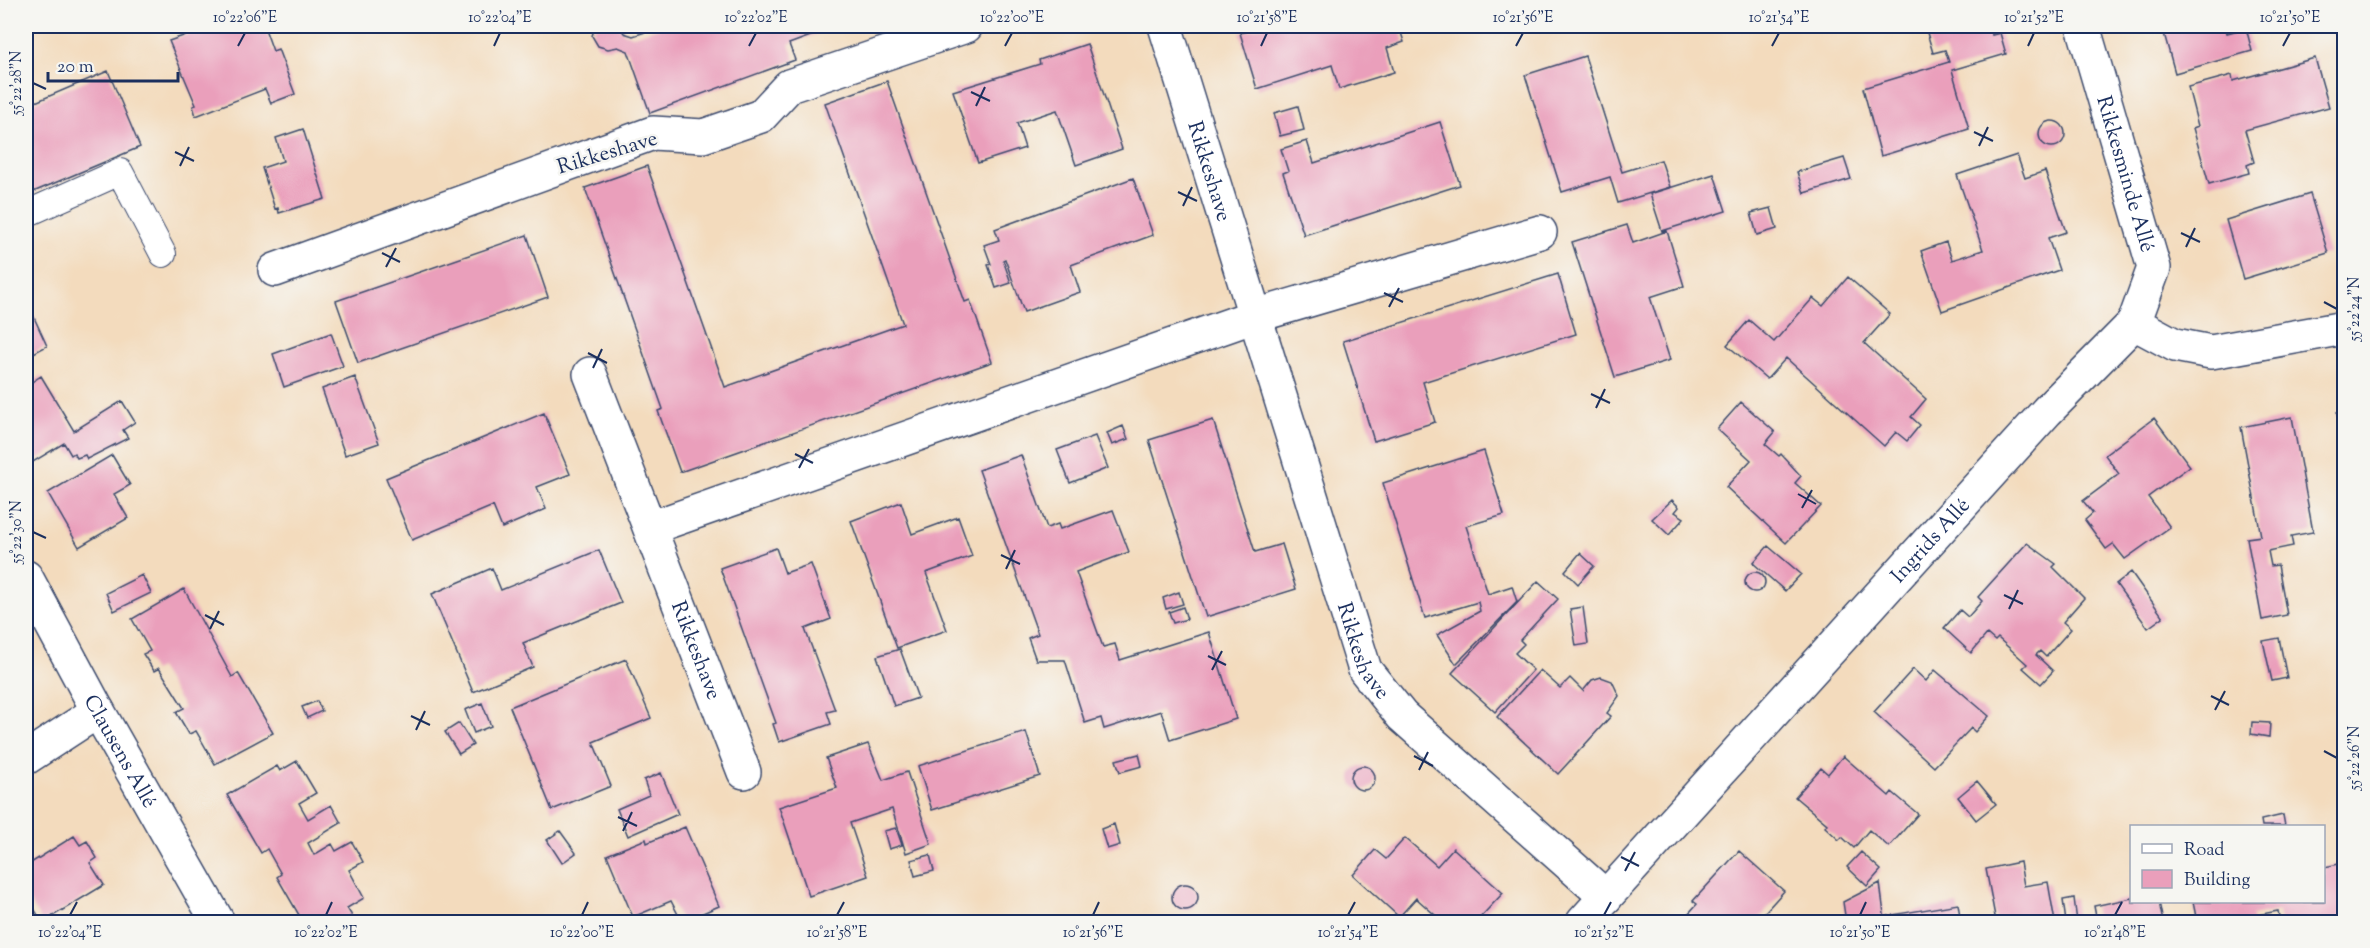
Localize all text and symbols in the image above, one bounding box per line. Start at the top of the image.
text: 10°22'06"E [213,8,277,29]
text: 10°22'04"E [468,8,532,29]
text: 10°22'02"E [724,8,788,29]
text: 10°22'00"E [980,8,1044,29]
text: 10°21'58"E [1237,8,1297,29]
text: 10°21'56"E [1493,8,1553,29]
text: 10°21'54"E [1749,8,1809,29]
text: 10°21'52"E [2004,8,2064,29]
text: 10°21'50"E [2260,8,2320,29]
scale bar [48,45,178,83]
text: 55°22'28"N [7,51,28,116]
text: 20 m [57,55,94,81]
street label: Rikkesminde Allé [2087,93,2162,256]
street label: Rikkeshave [1178,118,1238,226]
street label: Rikkeshave [554,124,661,183]
text: 55°22'24"N [2345,277,2366,342]
street label: Ingrids Allé [1885,492,1978,591]
text: 55°22'30"N [7,500,28,565]
street label: Rikkeshave [662,597,728,704]
street label: Rikkeshave [1328,599,1396,707]
street label: Clausens Allé [75,690,163,814]
text: 55°22'26"N [2345,726,2366,791]
legend [2130,825,2325,903]
text: Road [2184,838,2224,864]
text: Building [2184,868,2250,894]
text: 10°22'04"E [38,923,102,944]
text: 10°22'02"E [294,923,358,944]
text: 10°22'00"E [550,923,614,944]
text: 10°21'58"E [807,923,867,944]
text: 10°21'56"E [1063,923,1123,944]
text: 10°21'54"E [1318,923,1378,944]
text: 10°21'52"E [1574,923,1634,944]
text: 10°21'50"E [1830,923,1890,944]
text: 10°21'48"E [2084,923,2146,944]

